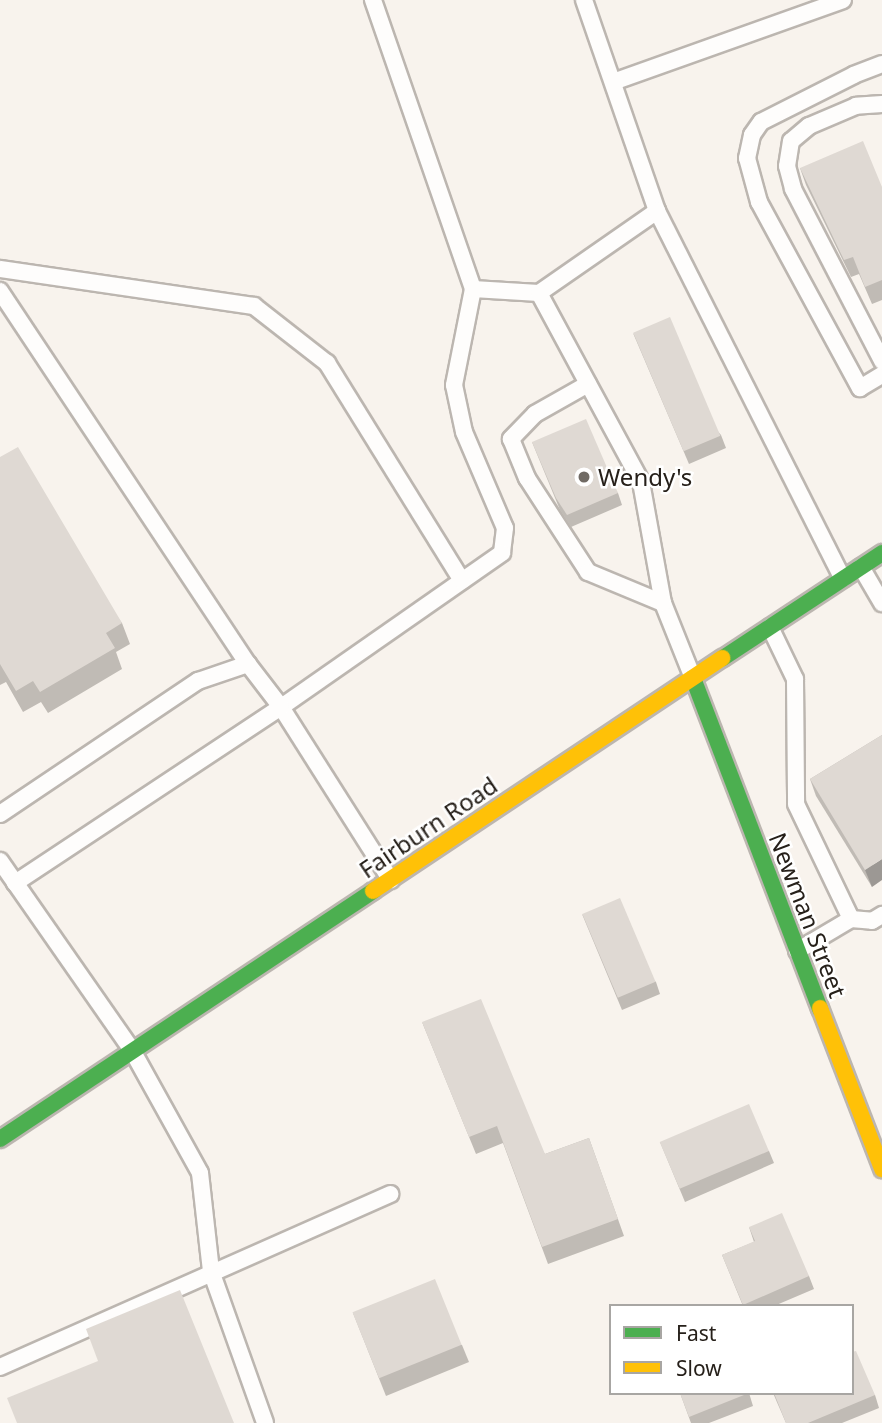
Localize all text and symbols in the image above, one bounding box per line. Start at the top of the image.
place label: Wendy's [598,463,692,491]
marker: Wendy's [576,469,592,485]
street label: Fairburn Road [354,770,502,884]
street label: Newman Street [763,829,853,1001]
legend [609,1304,854,1395]
text: Fast [676,1319,716,1347]
text: Slow [676,1354,722,1382]

